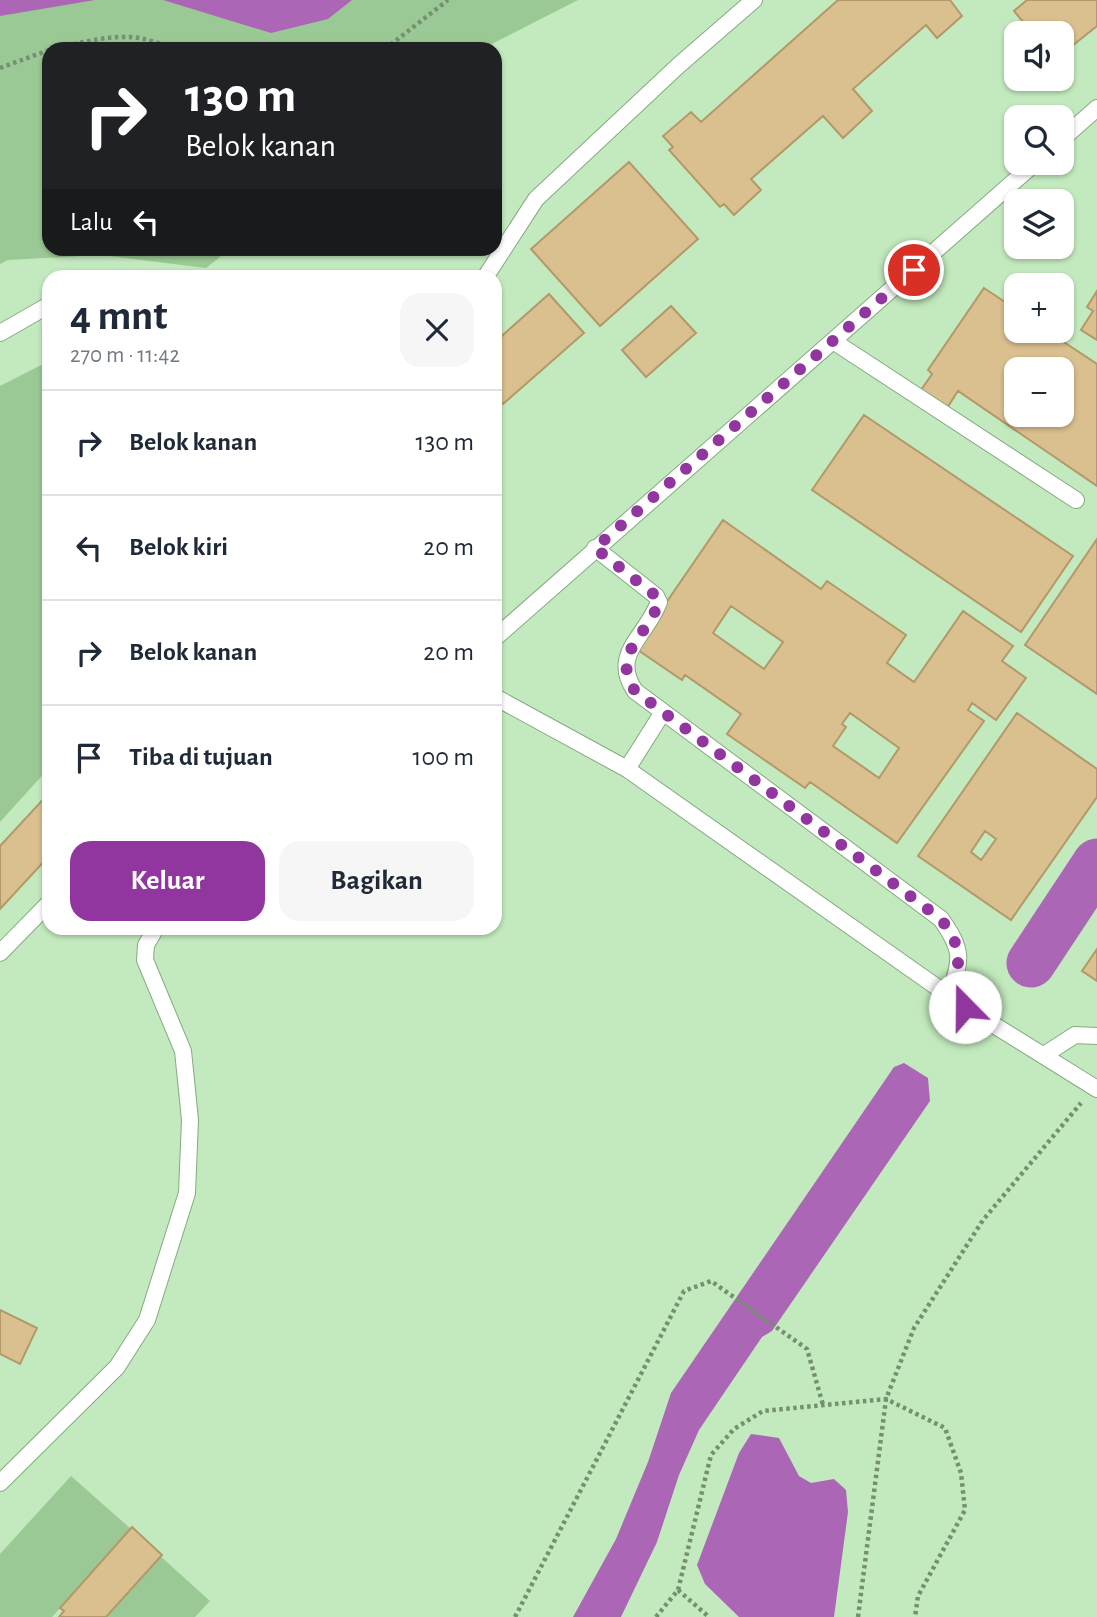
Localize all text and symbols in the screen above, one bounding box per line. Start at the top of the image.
map controls [1004,21,1074,427]
button: sound [1004,21,1074,91]
icon: right [70,70,161,161]
text: 130 m [185,72,296,121]
button: search [1004,105,1074,175]
text: Belok kanan [185,130,336,162]
button: layers [1004,189,1074,259]
icon: left [127,203,165,241]
text: Lalu [70,209,113,235]
pin [884,240,944,300]
icon: arrive [895,251,933,289]
button: + [1004,273,1074,343]
button: close [400,293,474,367]
text: 4 mnt [70,295,168,337]
text: 270 m · 11:42 [70,344,180,367]
button: − [1004,357,1074,427]
icon: right [70,424,108,462]
text: Belok kanan [129,429,257,455]
text: 130 m [416,429,474,455]
icon: left [70,529,108,567]
text: Belok kiri [129,534,228,560]
text: 20 m [423,534,474,560]
icon: right [70,634,108,672]
text: Belok kanan [129,639,257,665]
text: 20 m [423,639,474,665]
icon: arrive [70,739,108,777]
text: Tiba di tujuan [129,744,273,770]
text: 100 m [413,744,474,770]
button: Keluar [70,841,265,921]
button: Bagikan [279,841,474,921]
position arrow [928,970,1002,1044]

